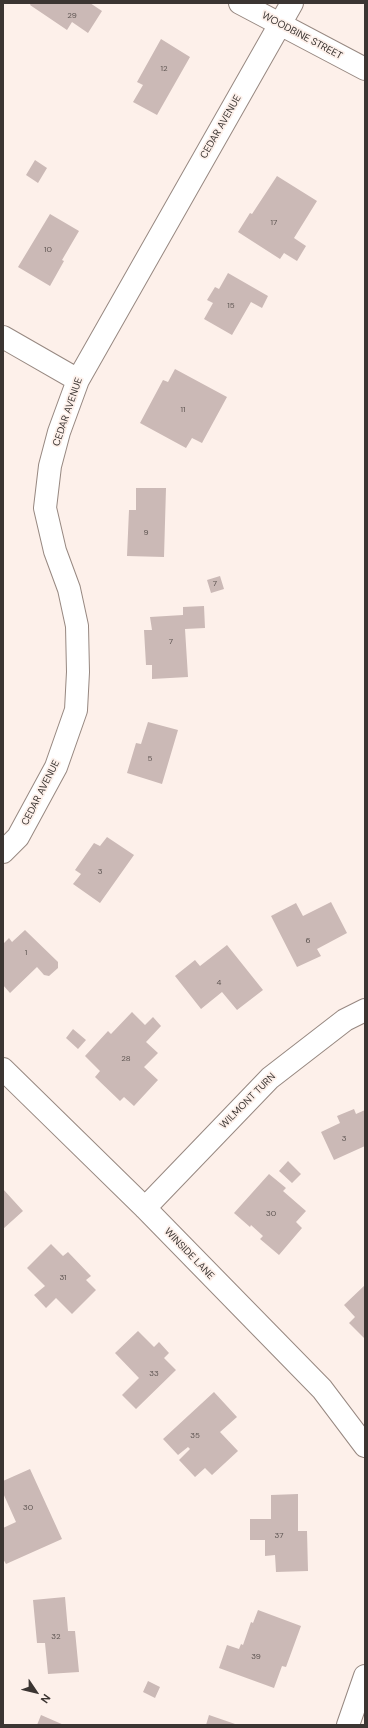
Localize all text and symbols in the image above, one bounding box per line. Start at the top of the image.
street label: WOODBINE STREET [260,10,344,62]
house number: 29 [67,11,77,21]
house number: 12 [160,64,168,74]
street label: CEDAR AVENUE [198,93,244,161]
house number: 17 [271,218,277,228]
house number: 10 [44,245,52,255]
house number: 15 [227,301,235,311]
street label: CEDAR AVENUE [51,376,85,448]
house number: 11 [181,405,185,415]
house number: 9 [143,528,149,538]
house number: 7 [213,579,217,589]
house number: 7 [169,637,173,647]
house number: 5 [148,754,152,764]
street label: CEDAR AVENUE [19,758,63,828]
house number: 3 [98,867,102,877]
house number: 6 [305,936,311,946]
house number: 1 [25,948,27,958]
house number: 4 [217,978,221,988]
house number: 28 [121,1054,131,1064]
street label: WILMONT TURN [218,1071,278,1131]
house number: 3 [342,1134,346,1144]
house number: 30 [266,1209,276,1219]
street label: WINSIDE LANE [162,1226,216,1282]
house number: 31 [59,1273,67,1283]
house number: 33 [149,1369,159,1379]
house number: 35 [190,1431,200,1441]
house number: 30 [23,1503,33,1513]
house number: 37 [275,1531,283,1541]
house number: 32 [51,1632,61,1642]
house number: 39 [251,1652,261,1662]
north arrow [16,1672,56,1712]
text: N [38,1692,54,1706]

